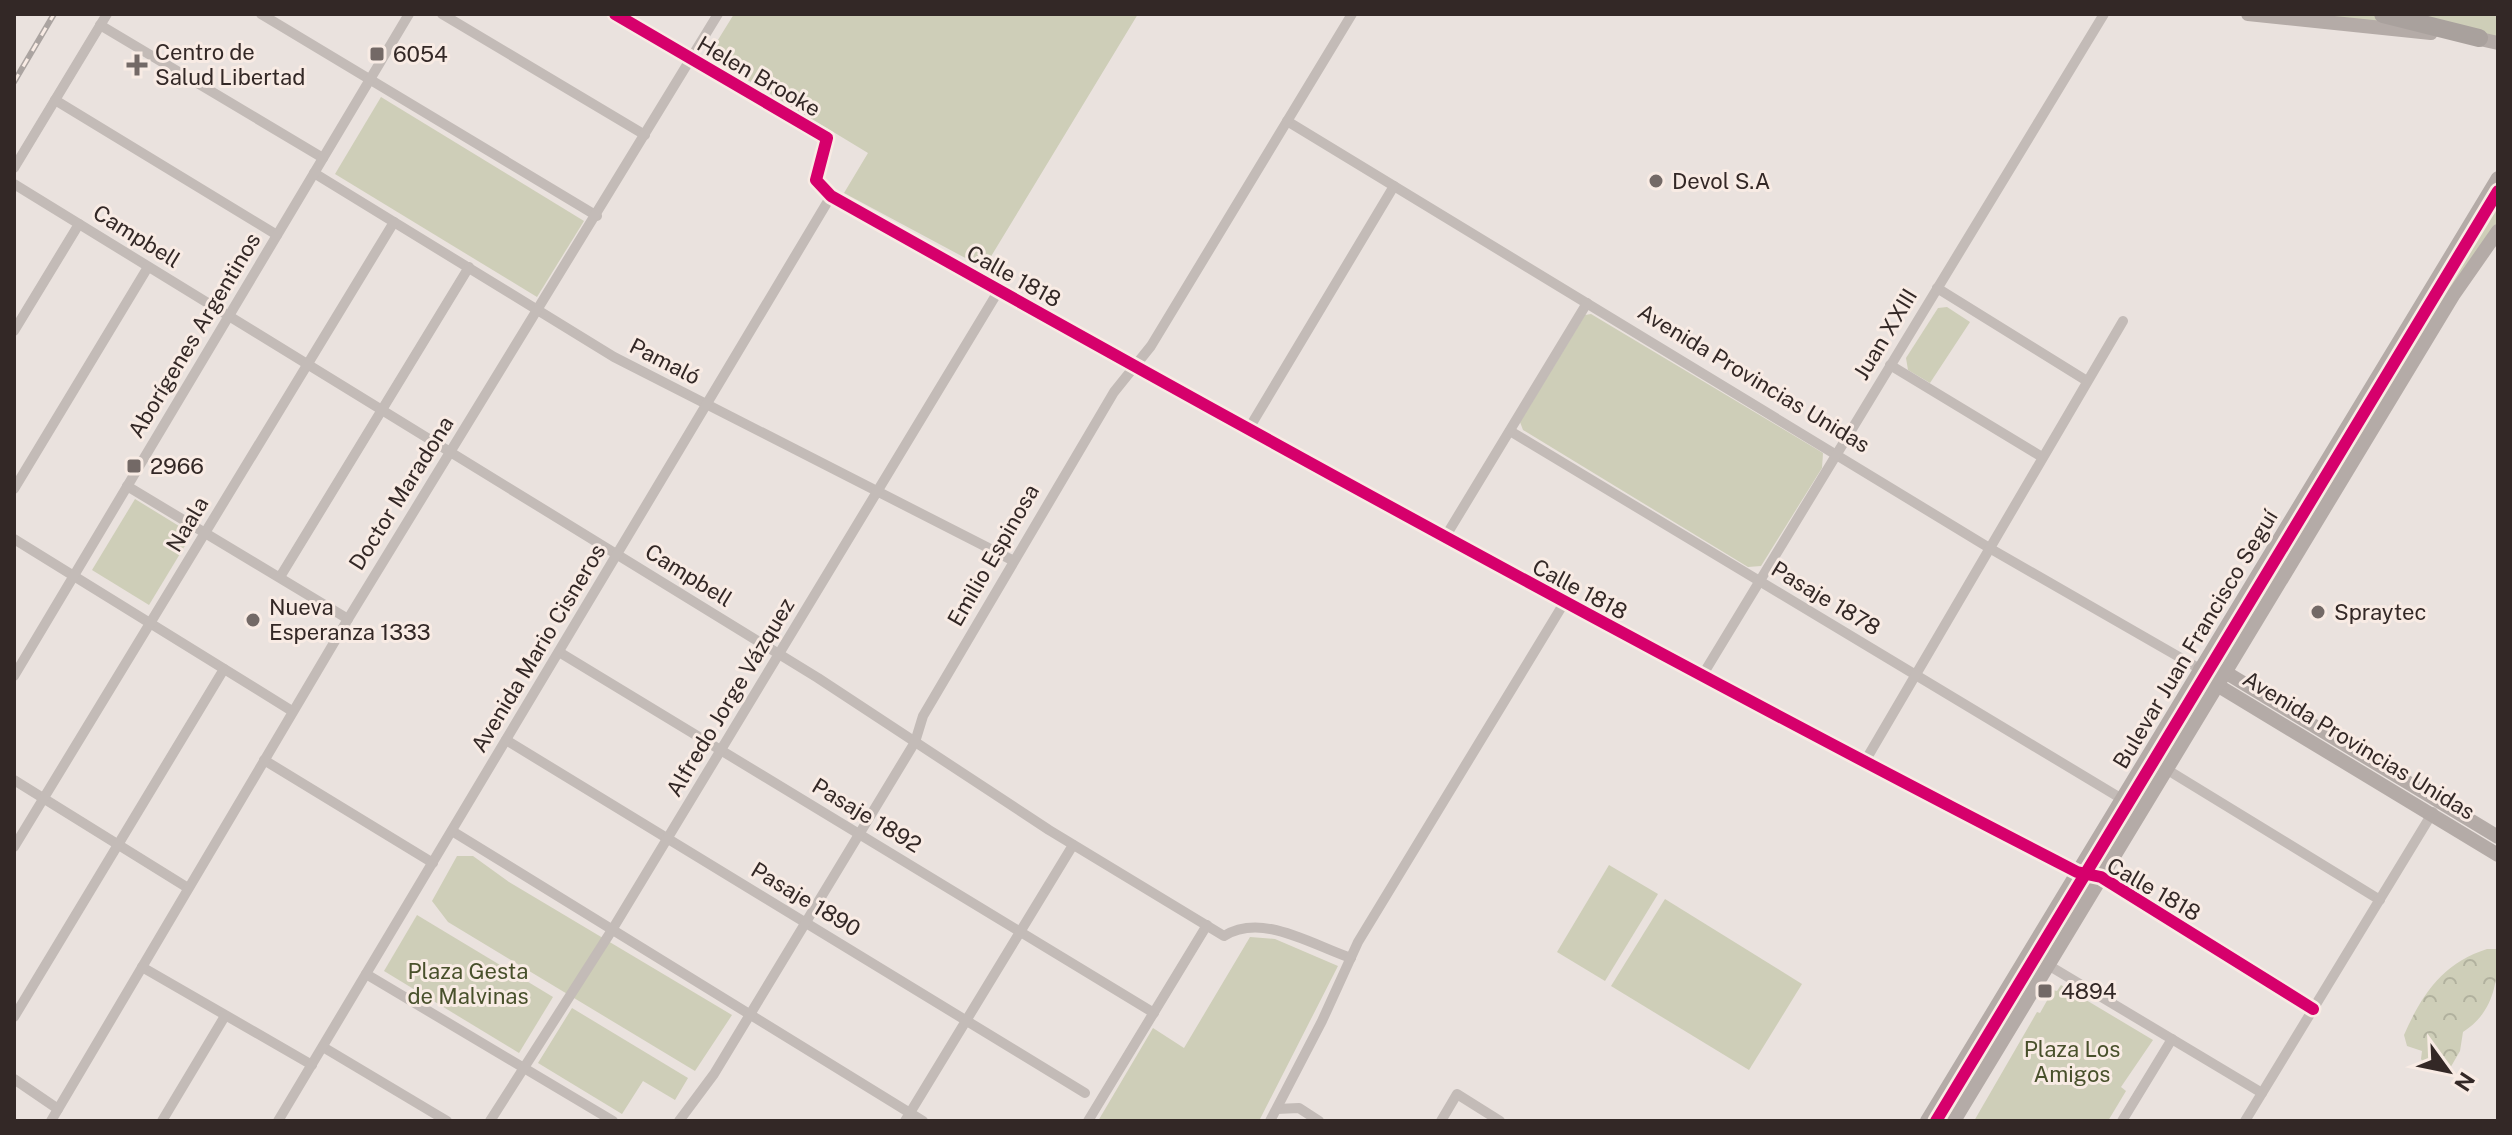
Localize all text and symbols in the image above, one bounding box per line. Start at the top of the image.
street label: Helen Brooke [693,30,825,122]
place label: Centro de Salud Libertad [155,39,305,90]
place label: 6054 [393,41,448,67]
marker: 6054 [368,45,386,63]
marker: Centro de Salud Libertad [126,54,148,76]
place label: Devol S.A [1672,168,1770,194]
marker: Devol S.A [1647,172,1665,190]
street label: Campbell [89,199,185,273]
street label: Aborígenes Argentinos [122,228,266,442]
street label: Calle 1818 [962,239,1066,313]
street label: Juan XXIII [1848,284,1922,384]
street label: Avenida Provincias Unidas [1633,298,1875,458]
street label: Pamaló [625,332,705,390]
street label: Doctor Maradona [343,411,459,575]
place label: 2966 [150,453,204,479]
marker: 2966 [125,457,143,475]
street label: Emilio Espinosa [942,480,1044,630]
street label: Naala [161,492,213,556]
street label: Bulevar Juan Francisco Seguí [2107,504,2283,773]
street label: Campbell [641,538,737,612]
street label: Avenida Mario Cisneros [465,539,611,757]
street label: Calle 1818 [1528,553,1632,625]
street label: Pasaje 1878 [1767,555,1885,641]
street label: Alfredo Jorge Vázquez [660,593,800,801]
place label: Nueva Esperanza 1333 [269,594,431,645]
place label: Spraytec [2334,599,2426,625]
marker: Spraytec [2309,603,2327,621]
marker: Nueva Esperanza 1333 [244,611,262,629]
street label: Avenida Provincias Unidas [2238,665,2480,825]
street label: Pasaje 1892 [808,772,926,858]
street label: Calle 1818 [2103,852,2205,926]
street label: Pasaje 1890 [747,856,865,942]
park label: Plaza Gesta de Malvinas [407,958,529,1009]
place label: 4894 [2061,978,2117,1004]
marker: 4894 [2036,982,2054,1000]
north arrow [2408,1031,2488,1111]
park label: Plaza Los Amigos [2024,1036,2120,1087]
text: N [2449,1068,2480,1096]

